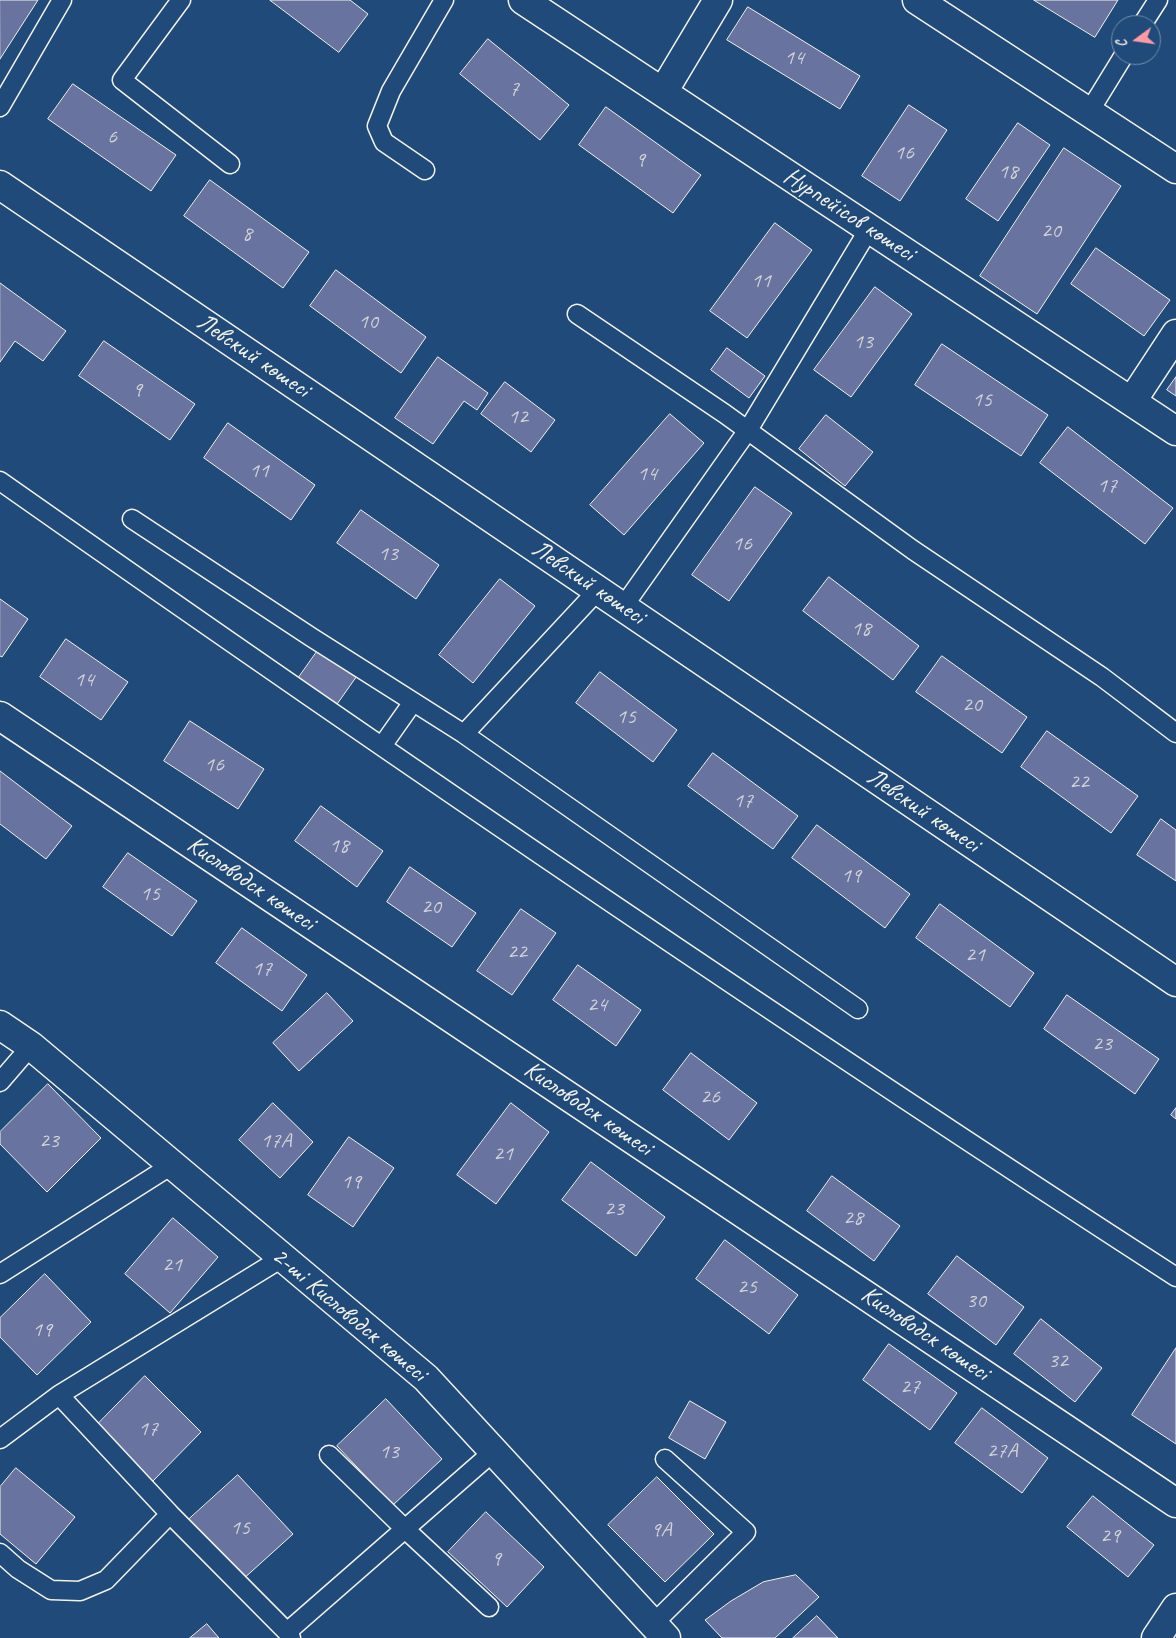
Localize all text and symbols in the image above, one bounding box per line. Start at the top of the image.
north arrow [1111,15,1161,65]
text: С [1113,38,1131,49]
house number: 14 [784,45,804,71]
house number: 7 [509,76,519,102]
house number: 6 [107,124,117,150]
house number: 16 [894,140,914,166]
house number: 9 [635,147,645,173]
house number: 18 [998,159,1018,185]
street label: Нурпейісов көшесі [778,161,920,269]
house number: 20 [1041,218,1061,244]
house number: 8 [242,221,252,247]
house number: 11 [751,268,771,294]
street label: Левский көшесі [191,307,315,405]
house number: 10 [358,309,378,335]
house number: 13 [853,329,873,355]
house number: 9 [132,377,142,403]
house number: 15 [972,387,992,413]
house number: 12 [508,404,528,430]
house number: 11 [249,458,269,484]
house number: 14 [637,461,657,487]
house number: 17 [1097,473,1117,499]
house number: 16 [732,531,752,557]
street label: Левский көшесі [526,534,650,632]
house number: 13 [378,541,398,567]
house number: 18 [851,616,871,642]
house number: 14 [74,667,94,693]
house number: 20 [962,692,982,718]
house number: 15 [616,704,636,730]
house number: 16 [204,752,224,778]
street label: Левский көшесі [861,762,985,860]
house number: 22 [1069,769,1089,795]
house number: 17 [733,788,753,814]
street label: Кисловодск көшесі [181,830,321,938]
house number: 18 [329,833,349,859]
house number: 19 [841,863,861,889]
house number: 15 [140,881,160,907]
house number: 20 [421,894,441,920]
house number: 22 [507,939,527,965]
house number: 21 [965,942,985,968]
house number: 17 [252,956,272,982]
house number: 24 [587,992,607,1018]
house number: 23 [1092,1031,1112,1057]
street label: Кисловодск көшесі [518,1055,658,1163]
house number: 26 [700,1084,720,1110]
house number: 23 [39,1128,59,1154]
house number: 17А [261,1128,291,1154]
house number: 21 [493,1141,513,1167]
house number: 19 [341,1169,361,1195]
house number: 23 [604,1196,624,1222]
house number: 28 [843,1205,863,1231]
street label: 2-ші Кисловодск көшесі [265,1241,433,1389]
house number: 21 [162,1252,182,1278]
house number: 25 [737,1274,757,1300]
street label: Кисловодск көшесі [855,1280,995,1388]
house number: 30 [966,1288,986,1314]
house number: 19 [32,1317,52,1343]
house number: 32 [1048,1348,1068,1374]
house number: 27 [900,1374,920,1400]
house number: 17 [138,1416,158,1442]
house number: 27А [987,1438,1017,1464]
house number: 13 [379,1439,399,1465]
house number: 15 [230,1515,250,1541]
house number: 9А [651,1517,671,1543]
house number: 29 [1100,1523,1120,1549]
house number: 9 [491,1546,501,1572]

